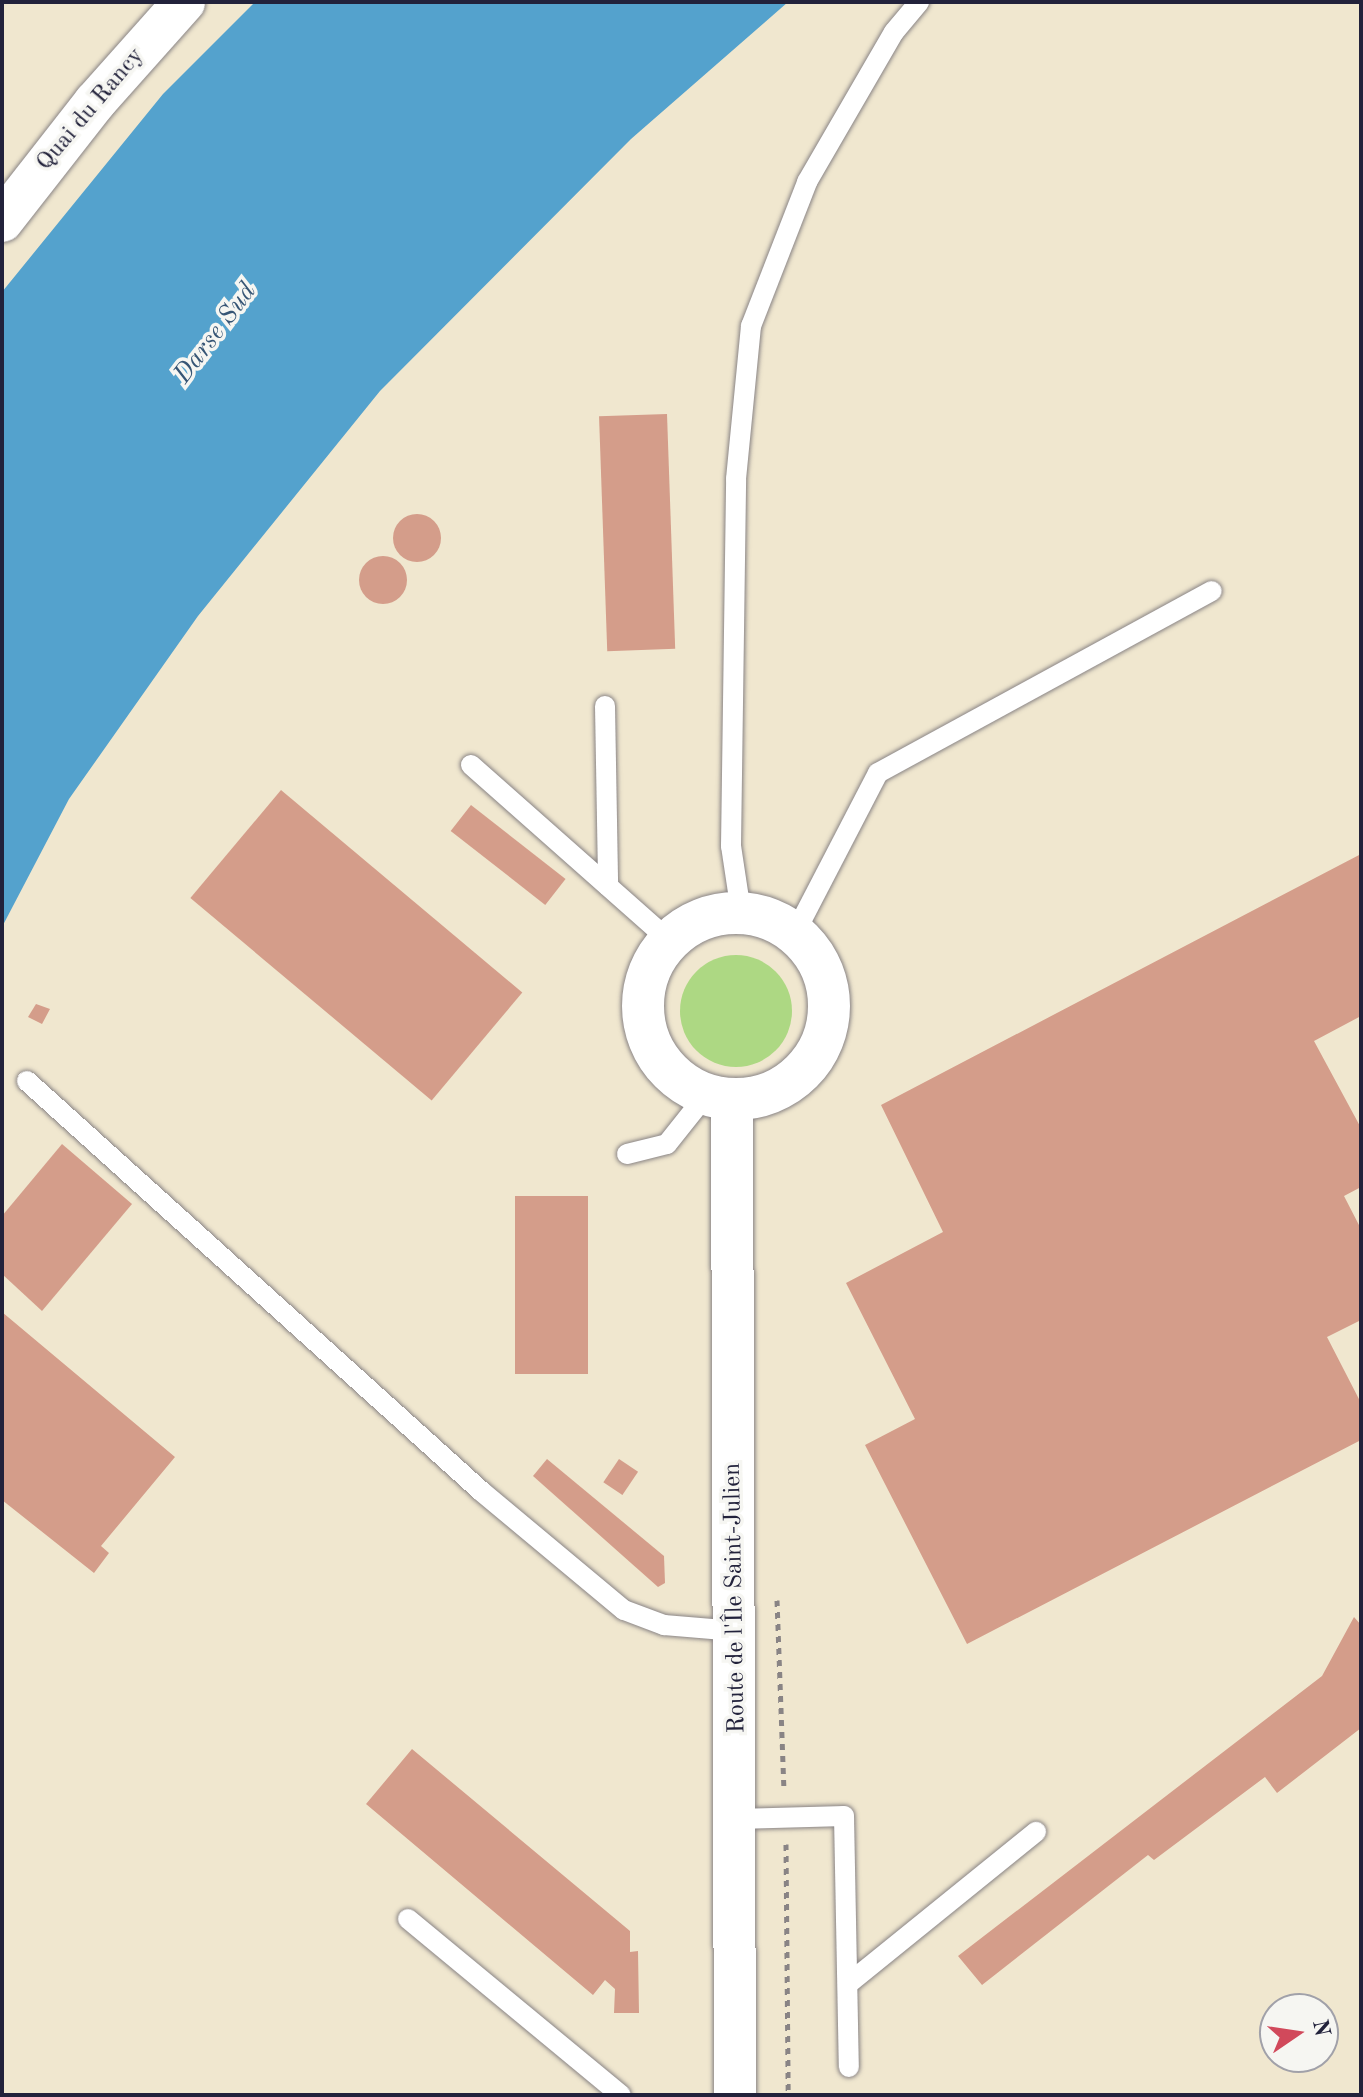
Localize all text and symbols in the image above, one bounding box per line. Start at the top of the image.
street label: Quai du Rancy [31,43,151,177]
water label: Darse Sud [168,277,264,391]
street label: Route de l'Île Saint-Julien [719,1463,753,1733]
north arrow [1259,1993,1339,2073]
text: N [1308,2017,1333,2039]

